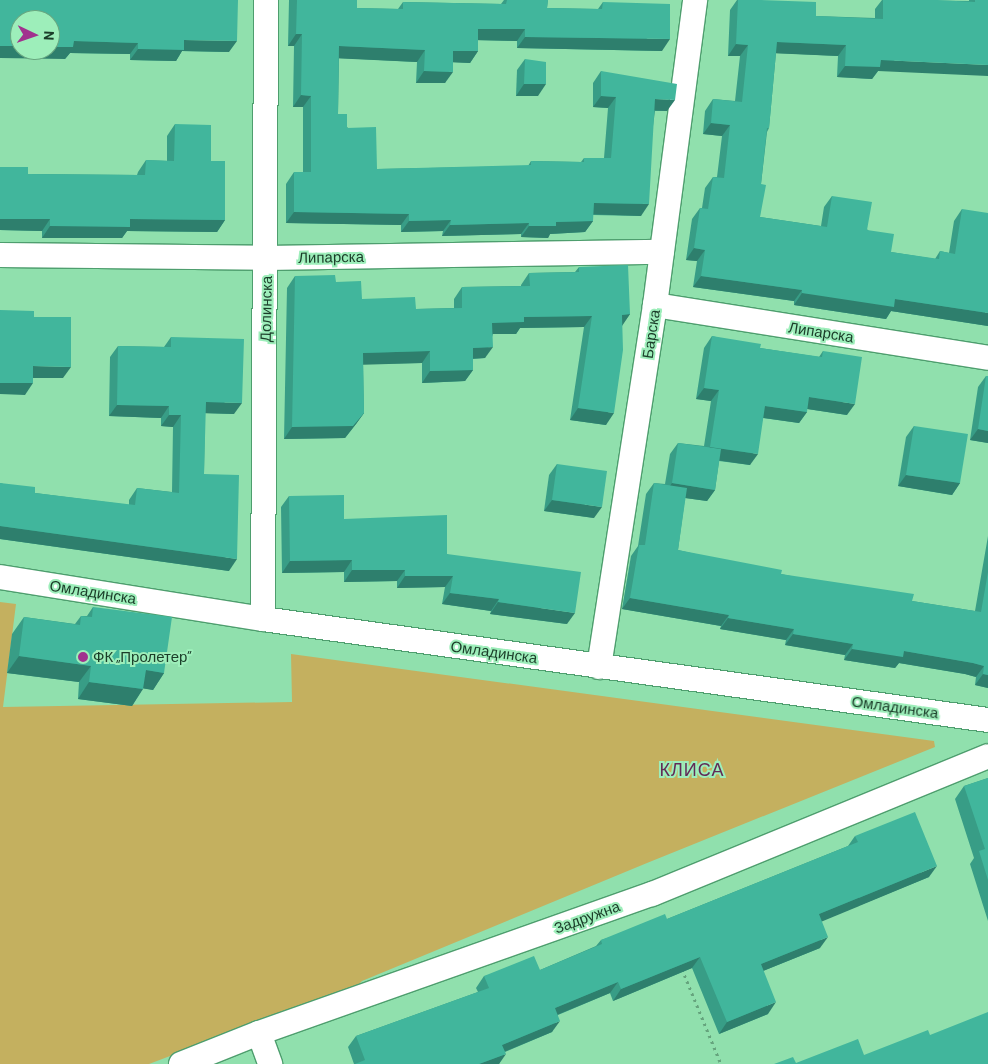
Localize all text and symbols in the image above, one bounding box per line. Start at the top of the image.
north arrow [10,10,60,60]
text: N [41,31,58,41]
street label: Липарска [298,247,364,267]
street label: Долинска [256,276,276,342]
street label: Барска [638,308,664,360]
street label: Липарска [787,318,855,346]
street label: Омладинска [49,576,137,608]
street label: Омладинска [450,637,538,667]
place label: ФК „Пролетер” [93,648,191,666]
marker: ФК „Пролетер” [77,651,89,663]
street label: Омладинска [851,692,939,722]
district label: КЛИСА [659,758,725,780]
street label: Задружна [552,897,622,937]

